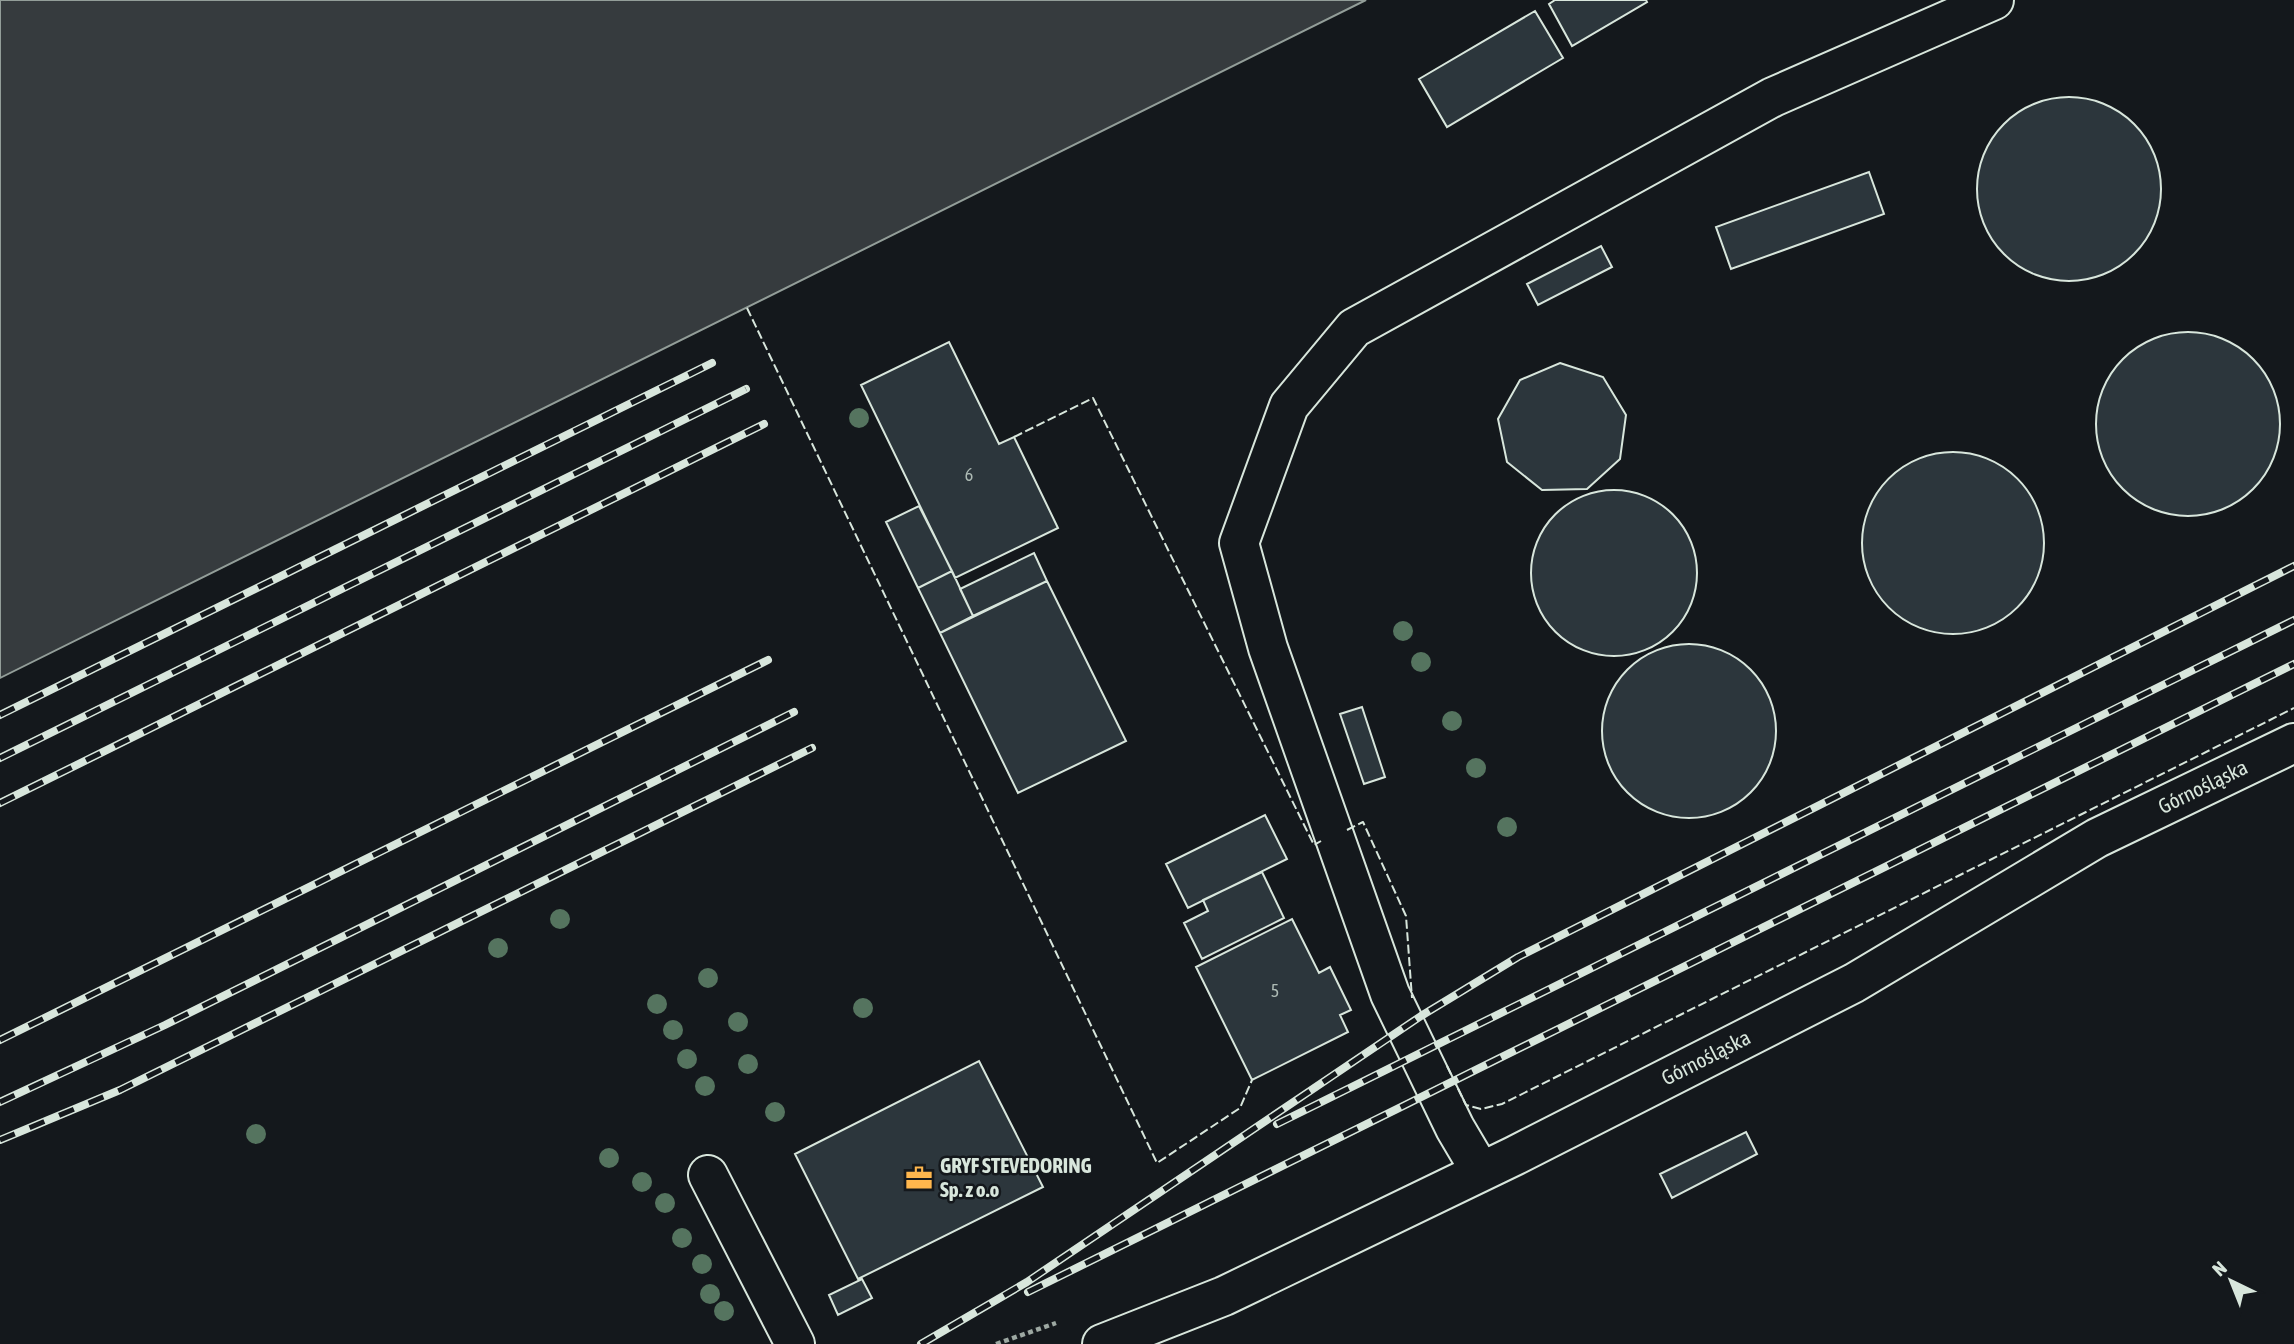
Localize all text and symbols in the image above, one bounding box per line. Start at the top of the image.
house number: 6 [965,464,973,485]
street label: Górnośląska [2154,754,2251,818]
house number: 5 [1271,980,1279,1001]
street label: Górnośląska [1657,1025,1754,1090]
place label: GRYF STEVEDORING Sp. z o.o [940,1153,1092,1201]
office icon: GRYF STEVEDORING Sp. z o.o [904,1163,934,1193]
north arrow [2196,1246,2266,1316]
text: N [2208,1257,2231,1280]

